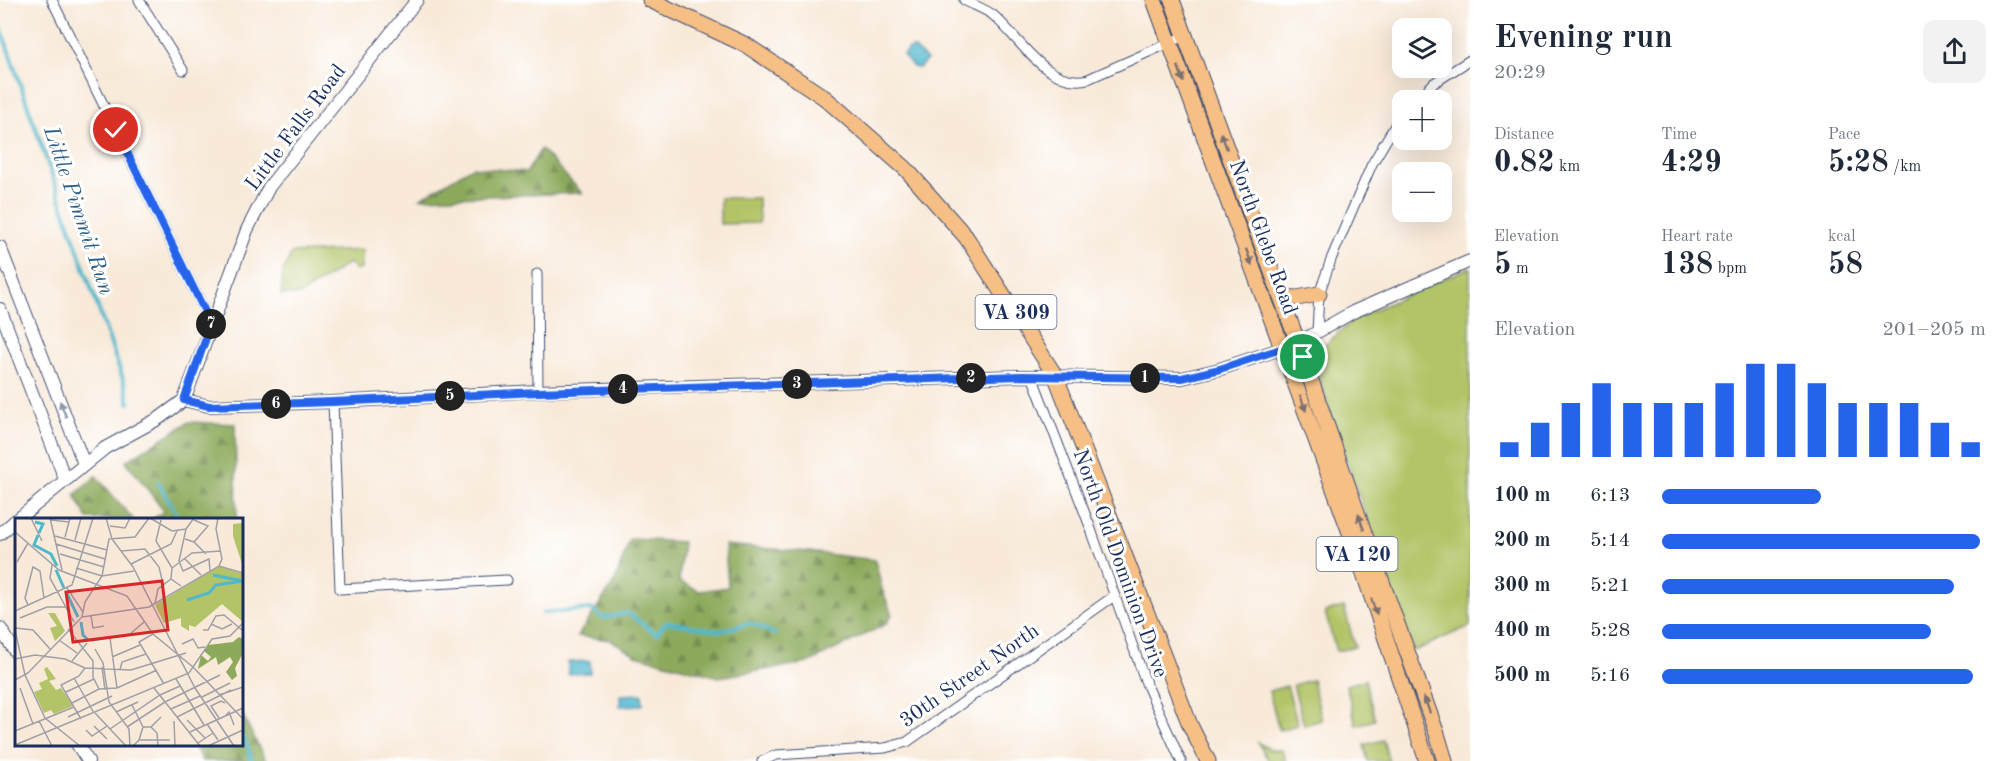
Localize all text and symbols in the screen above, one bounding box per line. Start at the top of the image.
map controls [1392,18,1452,222]
button: layers [1392,18,1452,78]
button: share [1923,20,1986,83]
text: Evening run [1494,22,1673,55]
street label: Little Falls Road [242,61,350,195]
text: 20:29 [1494,63,1546,83]
one-way arrow [1177,66,1187,84]
button: + [1392,90,1452,150]
pin [90,104,141,155]
icon: check [99,113,132,146]
water label: Little Pimmit Run [39,123,117,298]
text: Distance [1494,127,1554,143]
text: Time [1661,127,1697,143]
text: Pace [1828,127,1860,143]
one-way arrow [1219,132,1228,150]
text: 0.82 [1494,148,1555,178]
text: 4:29 [1661,148,1722,178]
text: 5:28 [1828,148,1889,178]
street label: North Glebe Road [1225,157,1300,318]
text: km [1555,159,1580,175]
text: /km [1889,159,1921,175]
button: − [1392,162,1452,222]
text: Elevation [1494,229,1559,245]
text: Heart rate [1661,229,1733,245]
text: kcal [1828,229,1856,245]
one-way arrow [1245,248,1255,266]
text: 5 [1494,250,1511,280]
text: 138 [1661,250,1713,280]
text: 58 [1828,250,1863,280]
text: m [1511,261,1529,277]
text: bpm [1713,261,1747,277]
road number: VA 309 [976,295,1056,329]
pin: 7 [196,309,226,339]
text: 7 [206,316,216,332]
text: Elevation [1494,320,1575,340]
text: 201–205 m [1883,320,1986,340]
pin [1277,331,1328,382]
icon: arrive [1286,340,1319,373]
pin: 2 [956,363,986,393]
pin: 1 [1130,363,1160,393]
pin: 3 [782,369,812,399]
text: 2 [966,370,976,386]
text: 1 [1140,370,1150,386]
pin: 4 [608,374,638,404]
text: 3 [792,376,802,392]
pin: 5 [435,381,465,411]
text: 4 [618,381,628,397]
text: 5 [445,388,455,404]
pin: 6 [261,389,291,419]
one-way arrow [1298,395,1308,413]
text: 6 [271,396,281,412]
one-way arrow [58,400,68,418]
street label: North Old Dominion Drive [1068,447,1171,680]
text: 100 m [1494,486,1550,506]
text: 6:13 [1590,486,1630,506]
one-way arrow [1355,513,1365,531]
inset map [15,518,243,746]
text: 200 m [1494,531,1550,551]
text: 5:14 [1590,531,1630,551]
road number: VA 120 [1316,537,1398,571]
text: 300 m [1494,576,1550,596]
text: 5:21 [1590,576,1630,596]
one-way arrow [1370,598,1379,616]
street label: 30th Street North [896,620,1043,732]
text: 400 m [1494,621,1550,641]
text: 5:28 [1590,621,1630,641]
text: 500 m [1494,666,1550,686]
text: 5:16 [1590,666,1630,686]
one-way arrow [1421,696,1431,714]

